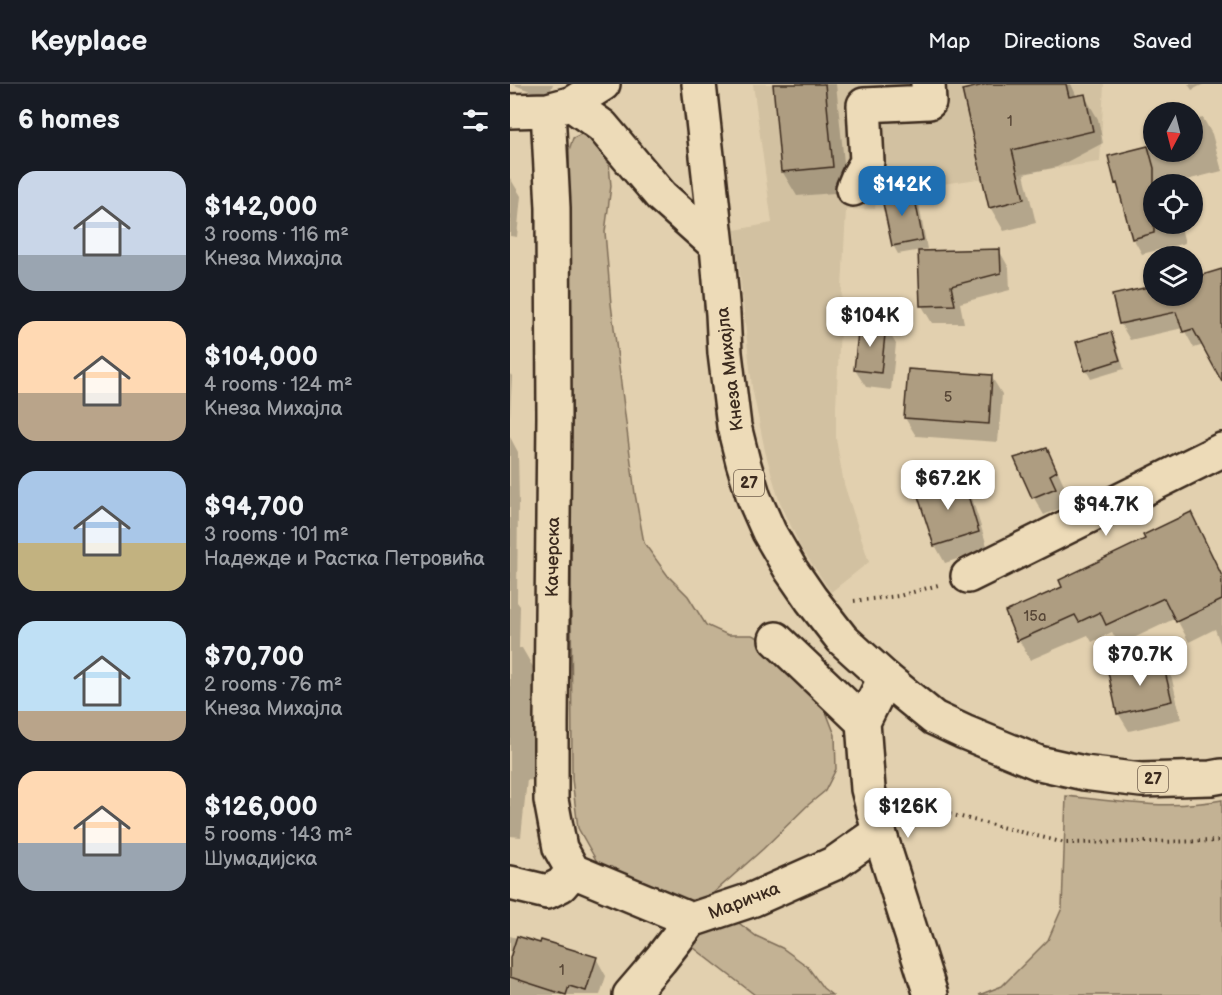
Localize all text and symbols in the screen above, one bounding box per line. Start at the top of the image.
text: Keyplace [30,25,147,58]
text: Map [928,29,971,54]
text: Directions [1004,29,1100,54]
text: Saved [1133,29,1192,54]
north arrow [1143,102,1203,162]
map controls [1143,102,1203,306]
icon: filters [459,104,492,137]
text: 6 homes [18,105,120,136]
house number: 1 [1007,112,1013,131]
pin: $142K [860,166,944,217]
text: $142K [873,173,931,197]
button: locate [1143,174,1203,234]
text: $142,000 [204,192,317,223]
icon: home [66,195,138,267]
text: 3 rooms · 116 m² [204,223,349,247]
button: layers [1143,246,1203,306]
text: Кнеза Михајла [204,247,343,271]
pin: $104K [828,297,912,348]
text: $104K [840,304,900,328]
street label: Кнеза Михајла [712,305,748,432]
text: $104,000 [204,342,318,373]
icon: home [66,345,138,417]
text: 4 rooms · 124 m² [204,373,353,397]
house number: 5 [944,388,952,407]
text: Кнеза Михајла [204,397,343,421]
pin: $67.2K [899,460,997,511]
text: $67.2K [915,467,981,491]
road number: 27 [734,470,764,496]
pin: $94.7K [1057,486,1155,537]
text: $94,700 [204,492,304,523]
text: $94.7K [1073,493,1139,517]
icon: home [66,495,138,567]
street label: Качерска [542,516,564,597]
text: 3 rooms · 101 m² [204,523,349,547]
text: Надежде и Растка Петровића [204,547,485,571]
house number: 15a [1024,607,1046,626]
pin: $70.7K [1091,636,1189,687]
text: $70,700 [204,642,304,673]
text: $70.7K [1107,643,1173,667]
icon: home [66,645,138,717]
text: 2 rooms · 76 m² [204,673,342,697]
text: Кнеза Михајла [204,697,343,721]
road number: 27 [1138,766,1168,792]
pin: $126K [866,788,950,839]
text: $126,000 [204,792,318,823]
icon: home [66,795,138,867]
text: $126K [878,795,938,819]
text: 5 rooms · 143 m² [204,823,353,847]
text: Шумадијска [204,847,317,871]
street label: Маричка [705,878,783,924]
house number: 1 [559,961,565,980]

